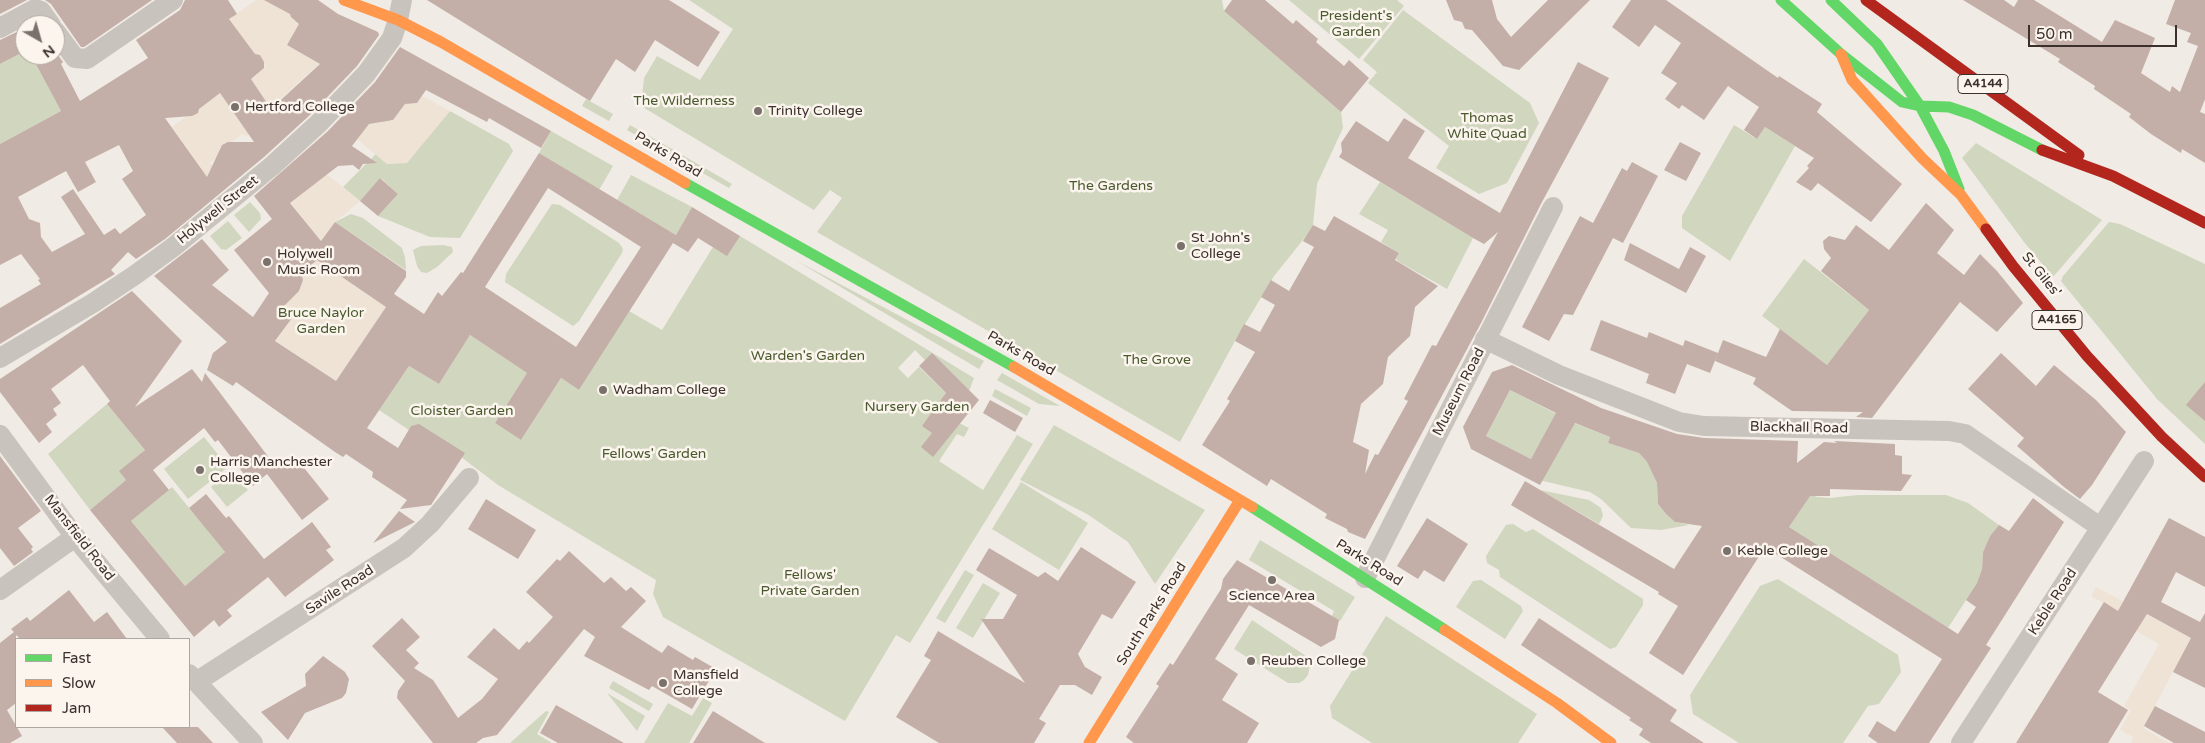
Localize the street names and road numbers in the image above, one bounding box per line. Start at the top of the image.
road number: A4144 [1958,74,2008,94]
street label: Parks Road [631,128,705,182]
street label: Holywell Street [174,172,262,248]
street label: St Giles' [2018,249,2064,301]
road number: A4165 [2032,310,2082,330]
street label: Parks Road [984,328,1058,380]
street label: Museum Road [1430,345,1488,439]
street label: Blackhall Road [1750,419,1848,437]
street label: Mansfield Road [40,492,118,584]
street label: Parks Road [1333,536,1405,590]
street label: South Parks Road [1113,559,1191,669]
street label: Savile Road [303,562,377,618]
street label: Keble Road [2025,565,2081,639]

